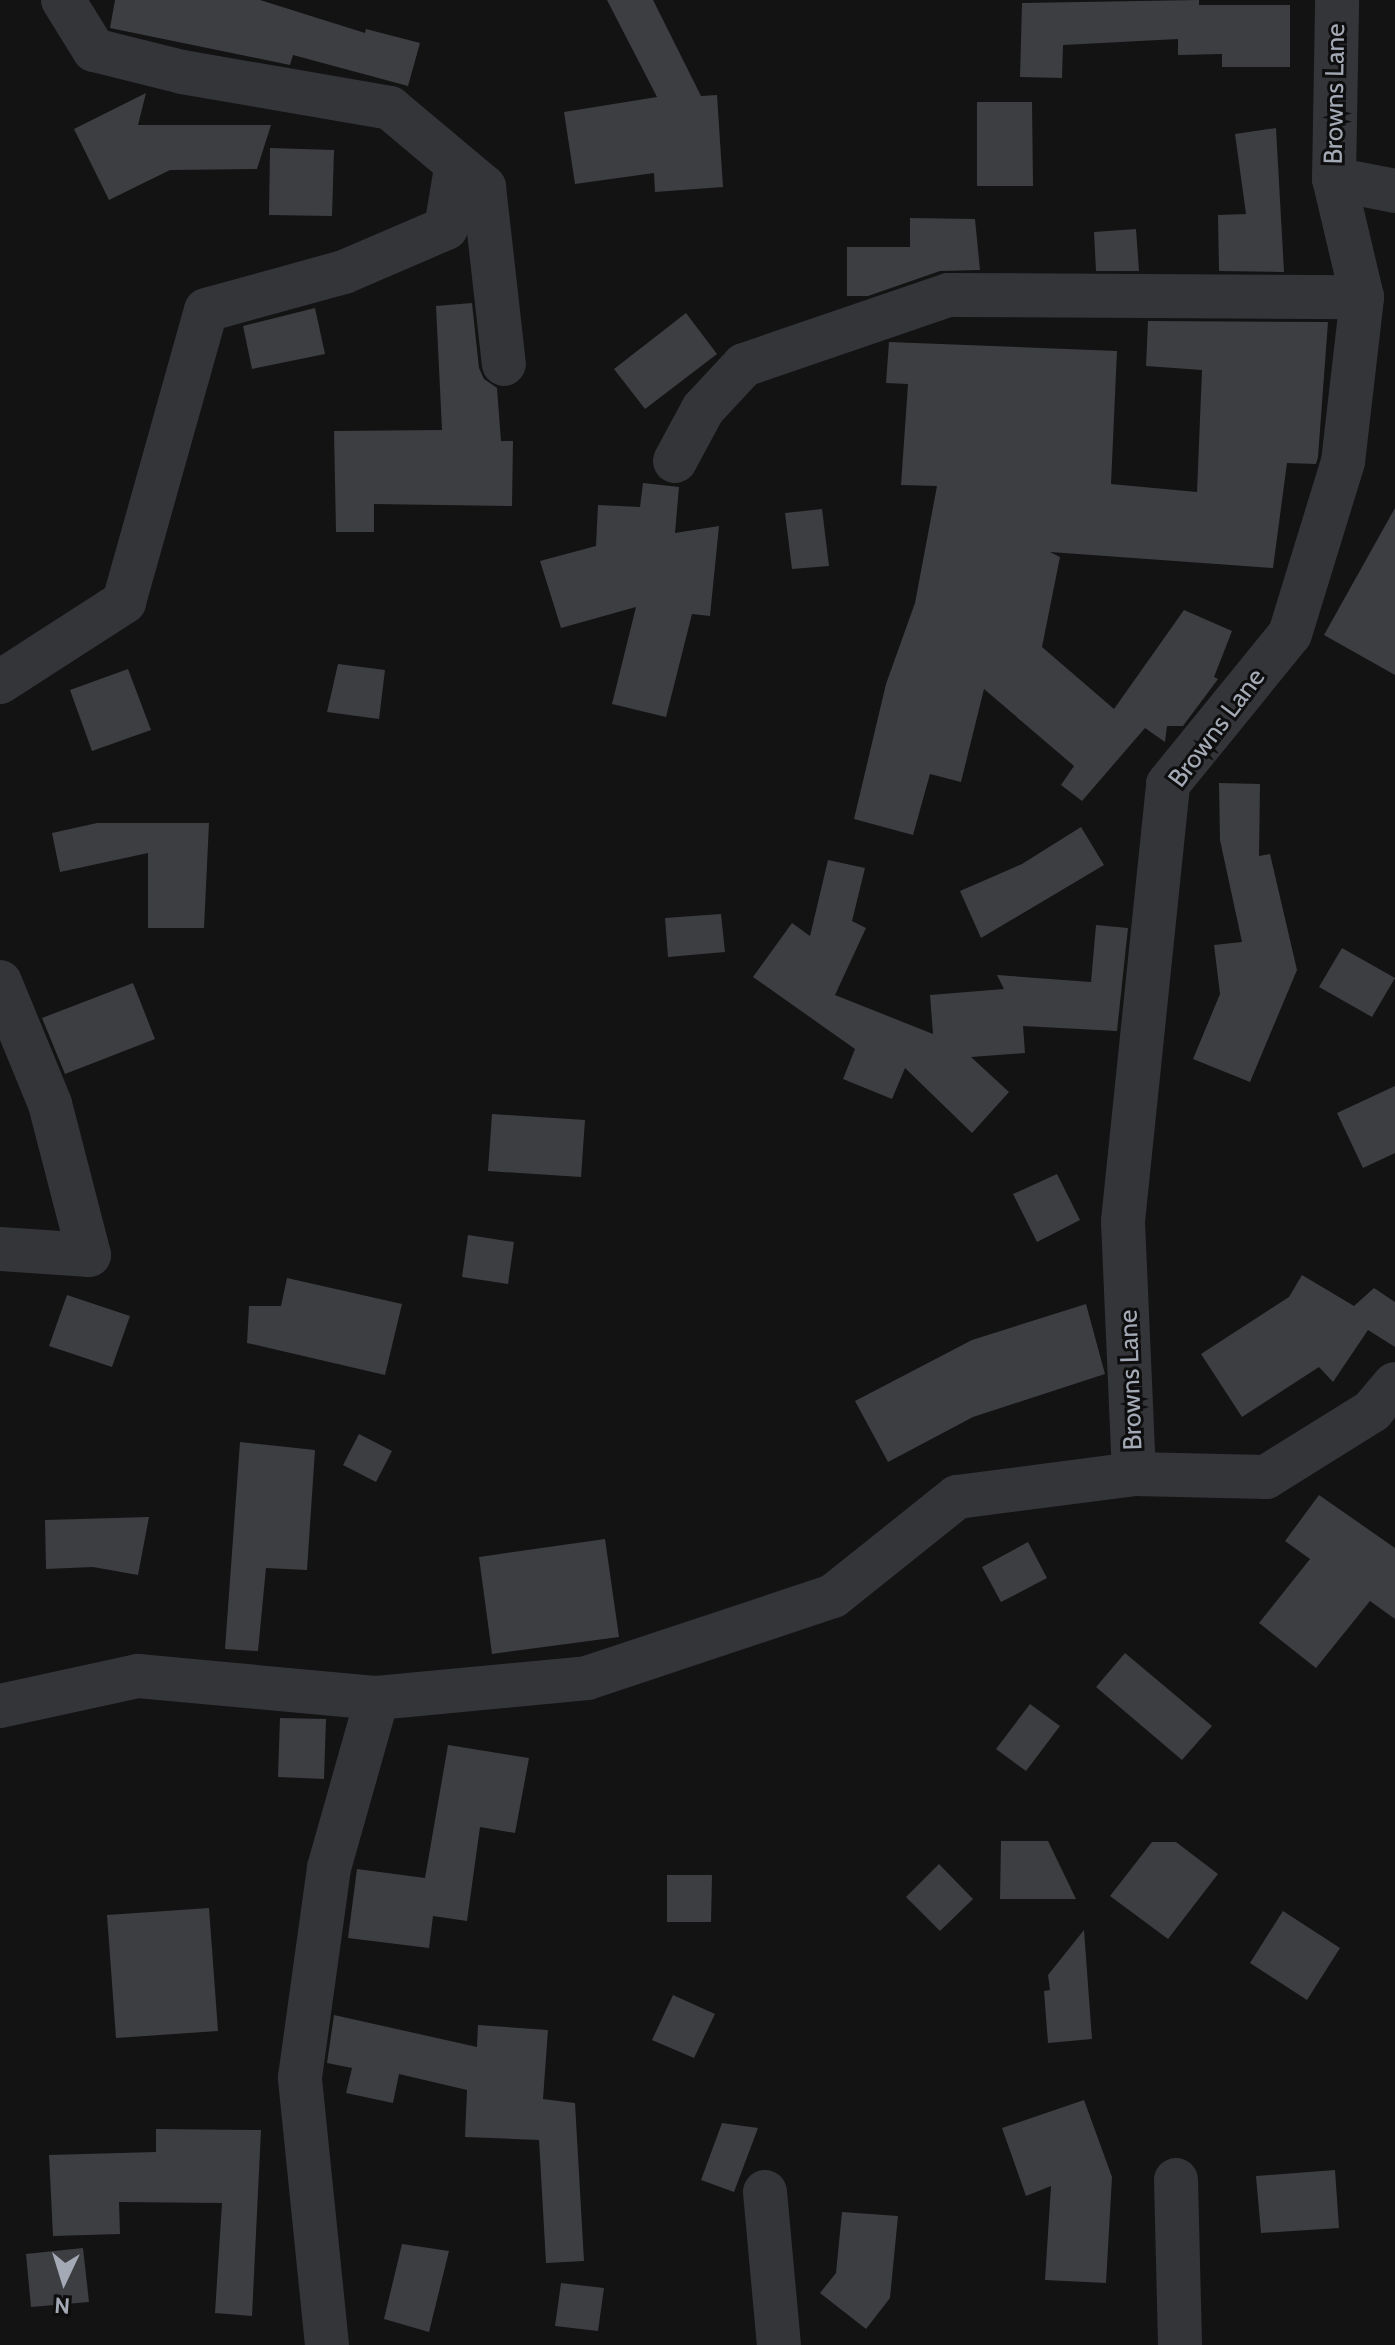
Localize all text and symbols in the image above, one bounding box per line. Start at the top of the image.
street label: Browns Lane [1318,23,1352,165]
street label: Browns Lane [1162,662,1272,794]
street label: Browns Lane [1113,1309,1149,1451]
north arrow [24,2241,104,2321]
text: N [54,2291,71,2319]

